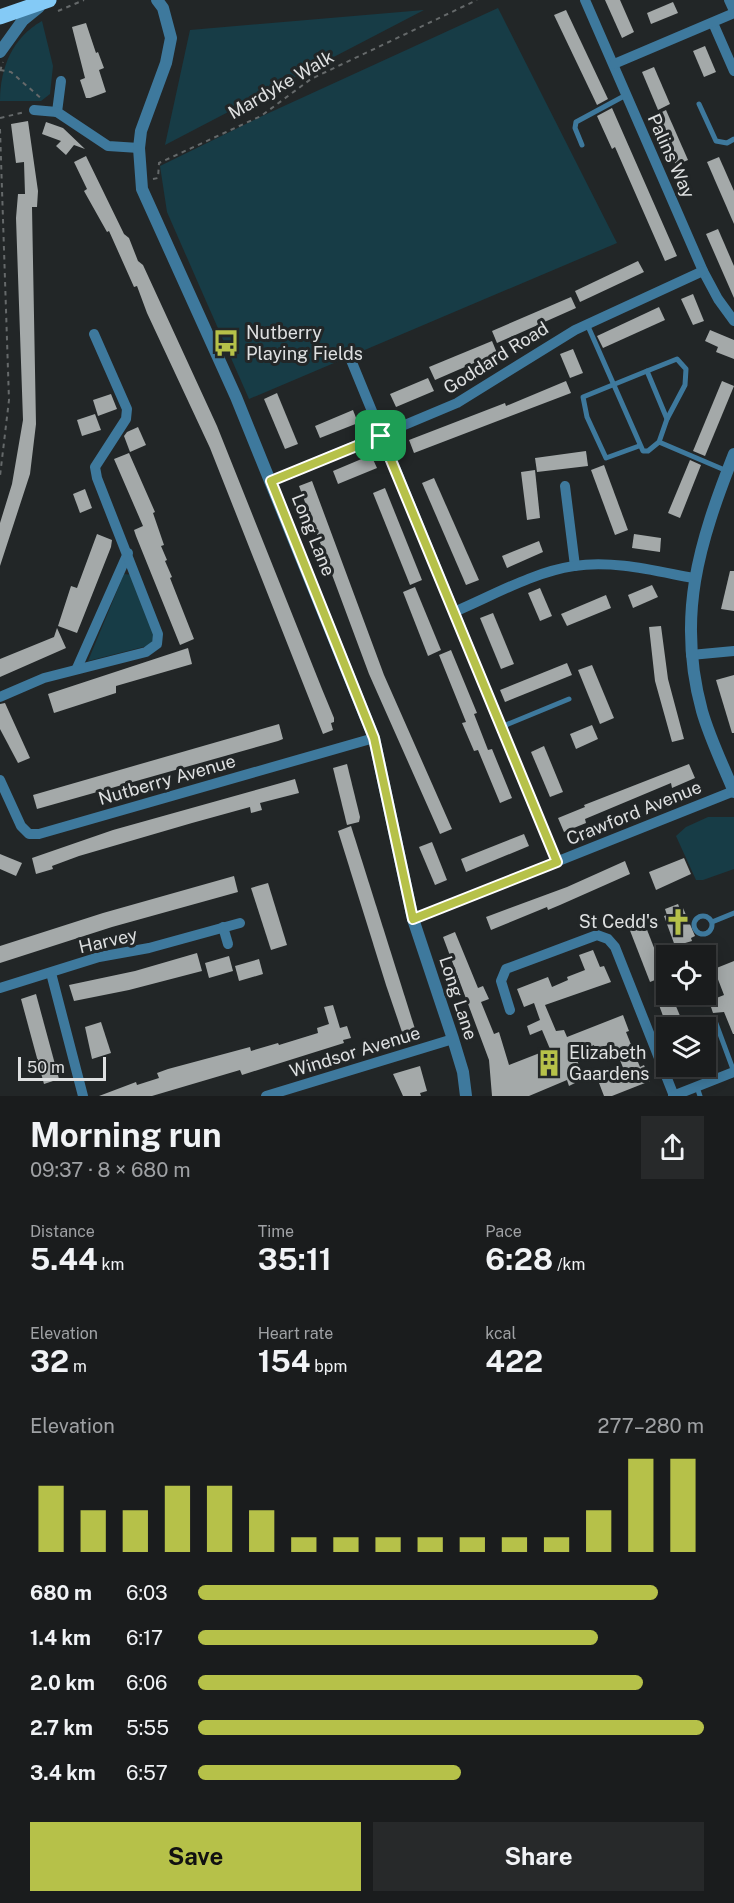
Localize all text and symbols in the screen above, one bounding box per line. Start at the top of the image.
street label: Mardyke Walk [224,46,337,123]
street label: Palins Way [644,110,700,202]
street label: Goddard Road [440,317,552,398]
place label: Nutberry Playing Fields [246,322,363,364]
bus stop icon: Nutberry Playing Fields [211,328,241,358]
pin [355,410,406,461]
icon: arrive [364,419,397,452]
street label: Long Lane [287,491,339,579]
street label: Nutberry Avenue [96,750,238,809]
street label: Crawford Avenue [563,776,704,849]
church icon: St Cedd's [663,907,693,937]
place label: St Cedd's [579,911,658,932]
street label: Harvey [77,923,140,957]
map controls [656,945,716,1077]
button: locate [656,945,716,1005]
street label: Long Lane [435,953,482,1042]
button: layers [656,1017,716,1077]
street label: Windsor Avenue [287,1022,423,1081]
place label: Elizabeth Gaardens [569,1042,649,1084]
building icon: Elizabeth Gaardens [534,1048,564,1078]
scale bar [18,1054,106,1082]
text: 50 m [27,1058,65,1077]
text: Morning run [30,1116,222,1154]
button: share [641,1116,704,1179]
text: 09:37 · 8 × 680 m [30,1158,191,1182]
text: Distance [30,1222,95,1241]
text: Time [258,1222,294,1241]
text: Pace [485,1222,522,1241]
text: 5.44 [30,1241,98,1277]
text: 35:11 [258,1241,332,1277]
text: 6:28 [485,1241,553,1277]
text: km [98,1255,124,1274]
text: /km [553,1255,585,1274]
text: Elevation [30,1324,98,1343]
text: Heart rate [258,1324,333,1343]
text: kcal [485,1324,516,1343]
text: 32 [30,1343,69,1379]
text: 154 [258,1343,310,1379]
text: 422 [485,1343,543,1379]
text: m [69,1357,87,1376]
text: bpm [310,1357,347,1376]
text: Elevation [30,1414,115,1438]
text: 277–280 m [598,1414,704,1438]
text: 680 m [30,1581,92,1605]
text: 6:03 [126,1581,168,1605]
text: 1.4 km [30,1626,91,1650]
text: 6:17 [126,1626,163,1650]
text: 2.0 km [30,1671,95,1695]
text: 6:06 [126,1671,168,1695]
text: 2.7 km [30,1716,93,1740]
text: 5:55 [126,1716,169,1740]
text: 3.4 km [30,1761,96,1785]
text: 6:57 [126,1761,168,1785]
button: Save [30,1822,361,1891]
button: Share [373,1822,704,1891]

